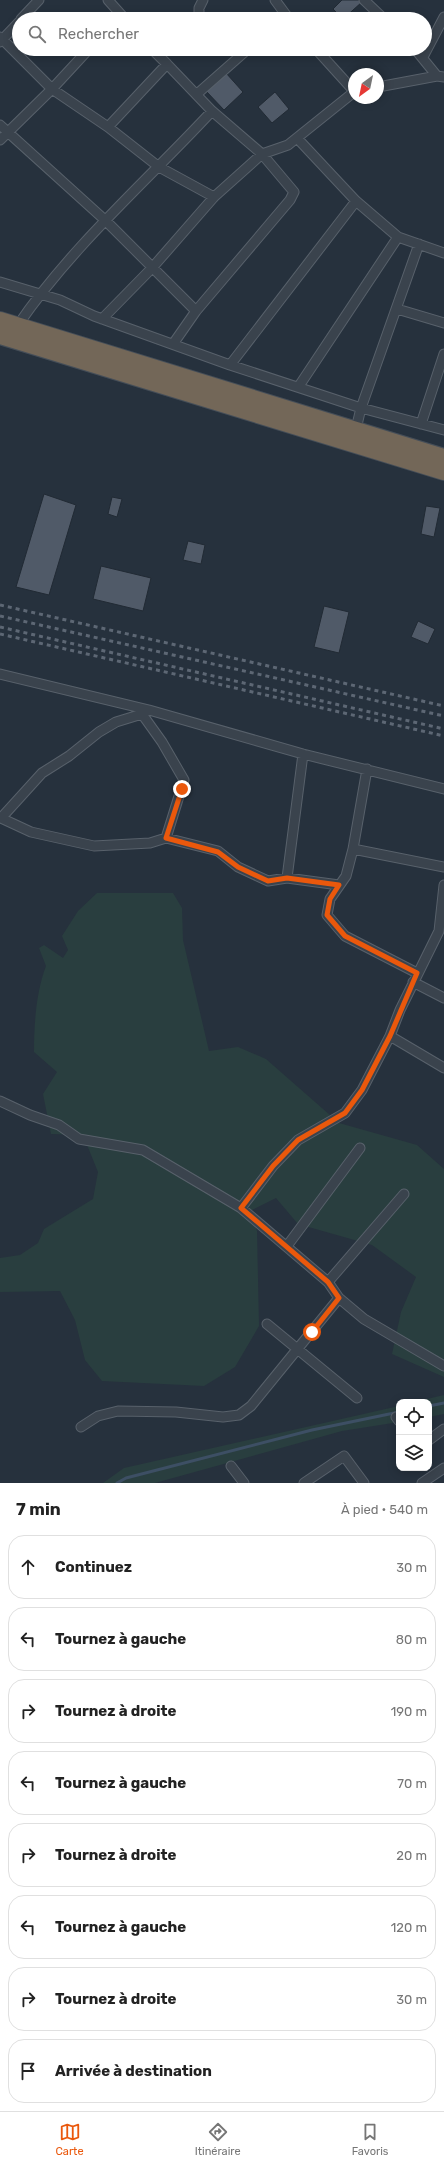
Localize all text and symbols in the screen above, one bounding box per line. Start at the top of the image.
search box [12,12,432,56]
icon: search [26,23,48,45]
text: Rechercher [58,25,139,43]
north arrow [348,68,384,104]
route end [173,780,191,798]
route start [303,1323,321,1341]
map controls [396,1399,432,1471]
button: locate [396,1399,432,1435]
button: layers [396,1435,432,1471]
text: 7 min [16,1499,61,1519]
text: À pied · 540 m [341,1502,428,1517]
icon: ahead [17,1556,39,1578]
text: Continuez [55,1558,132,1576]
text: 30 m [396,1560,427,1575]
icon: left [17,1628,39,1650]
text: Tournez à gauche [55,1630,186,1648]
text: 80 m [396,1632,427,1647]
icon: right [17,1700,39,1722]
text: Tournez à droite [55,1702,176,1720]
text: 190 m [391,1704,427,1719]
icon: left [17,1772,39,1794]
text: Tournez à gauche [55,1774,186,1792]
text: 70 m [397,1776,427,1791]
icon: right [17,1844,39,1866]
text: Tournez à droite [55,1846,176,1864]
text: 20 m [396,1848,427,1863]
icon: left [17,1916,39,1938]
text: Tournez à gauche [55,1918,186,1936]
text: 120 m [391,1920,427,1935]
icon: right [17,1988,39,2010]
text: Tournez à droite [55,1990,176,2008]
text: 30 m [396,1992,427,2007]
icon: arrive [17,2060,39,2082]
text: Arrivée à destination [55,2062,212,2080]
tab: Carte [56,2121,84,2158]
tab: Itinéraire [195,2121,241,2158]
tab: Favoris [352,2121,388,2158]

